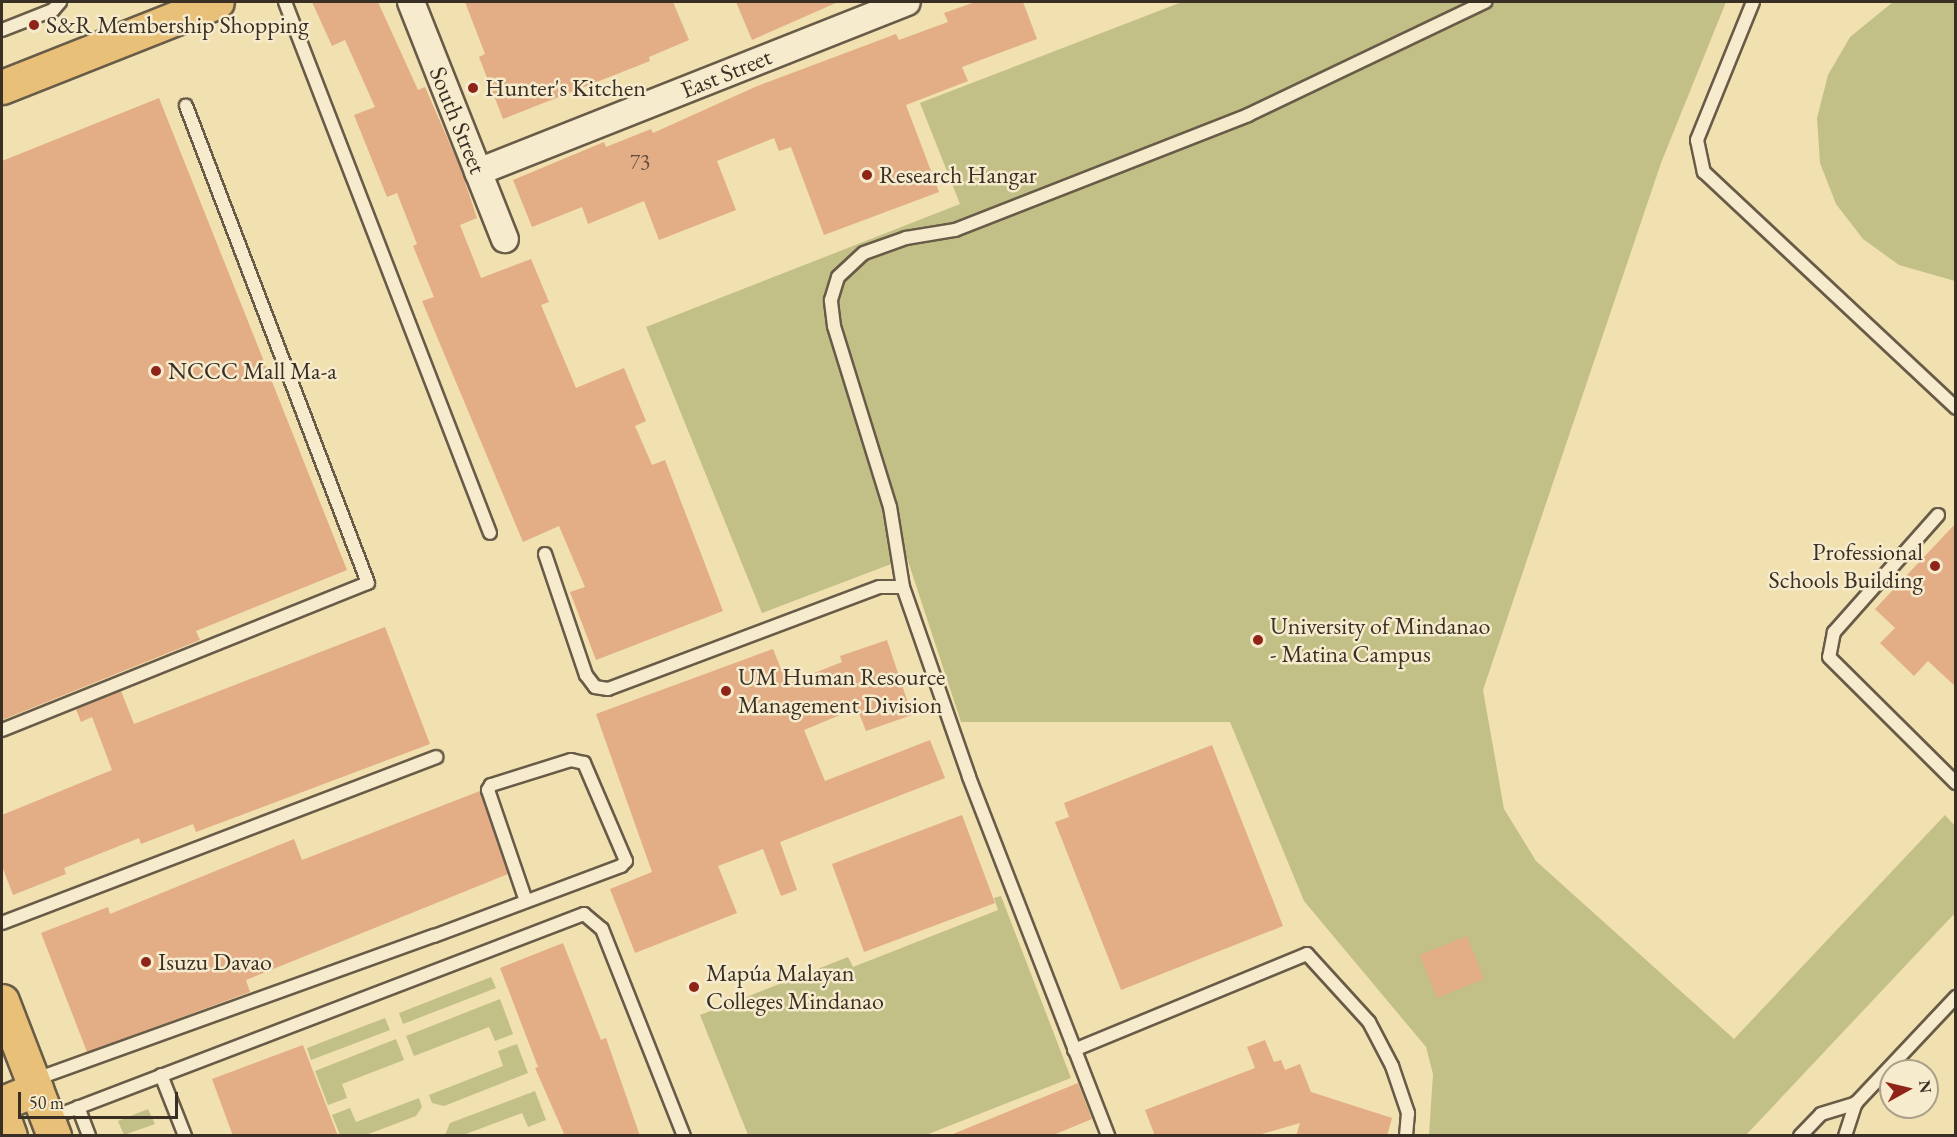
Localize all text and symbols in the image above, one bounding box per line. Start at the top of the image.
place label: S&R Membership Shopping [46,11,309,39]
marker: S&R Membership Shopping [27,18,41,32]
street label: East Street [676,42,776,104]
street label: South Street [423,62,493,178]
place label: Hunter's Kitchen [485,74,646,102]
marker: Hunter's Kitchen [466,81,480,95]
house number: 73 [630,149,650,175]
place label: Research Hangar [879,161,1037,189]
marker: Research Hangar [860,168,874,182]
place label: NCCC Mall Ma-a [168,357,337,385]
marker: NCCC Mall Ma-a [149,364,163,378]
place label: Professional Schools Building [1768,538,1923,594]
marker: Professional Schools Building [1928,559,1942,573]
place label: University of Mindanao - Matina Campus [1270,612,1490,668]
marker: University of Mindanao - Matina Campus [1251,633,1265,647]
place label: UM Human Resource Management Division [738,663,945,719]
marker: UM Human Resource Management Division [719,684,733,698]
place label: Isuzu Davao [158,948,272,976]
marker: Isuzu Davao [139,955,153,969]
place label: Mapúa Malayan Colleges Mindanao [706,959,884,1015]
marker: Mapúa Malayan Colleges Mindanao [687,980,701,994]
north arrow [1879,1059,1939,1119]
text: N [1914,1079,1937,1095]
scale bar [21,1080,182,1118]
text: 50 m [29,1091,64,1114]

